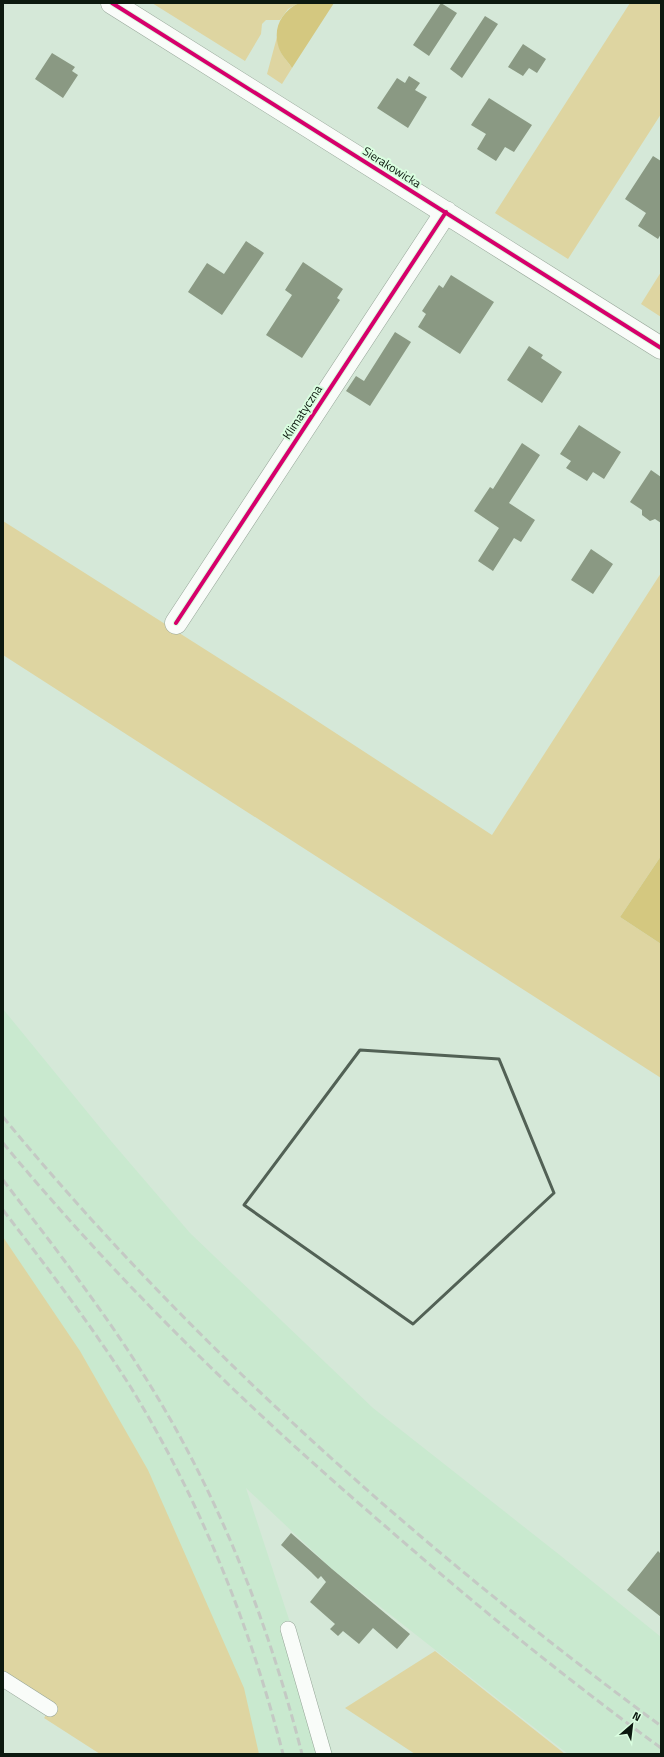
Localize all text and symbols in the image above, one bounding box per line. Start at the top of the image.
street label: Sierakowicka [359,141,425,193]
street label: Klimatyczna [277,381,327,443]
north arrow [612,1705,652,1745]
text: N [630,1707,644,1725]

